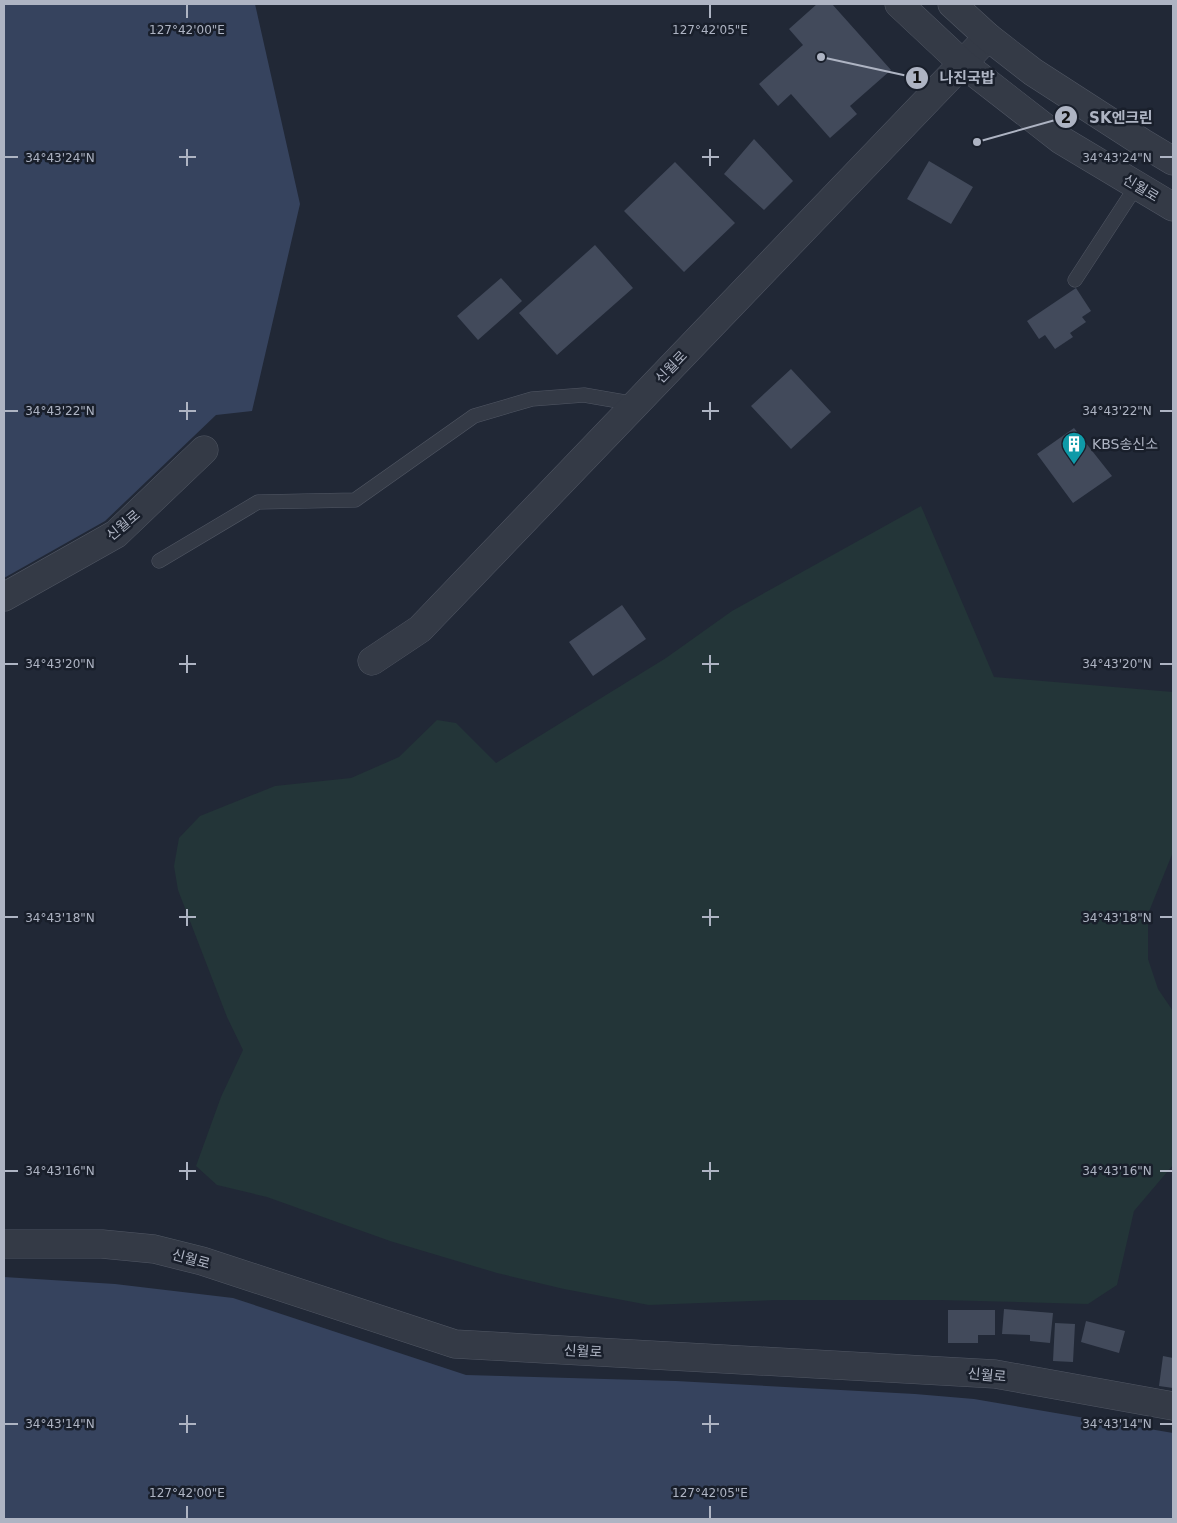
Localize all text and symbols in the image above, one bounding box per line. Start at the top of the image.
text: 127°42'00"E [149,23,225,37]
text: 127°42'05"E [672,23,748,37]
callout: 나진국밥 [904,63,1004,93]
text: 1 [912,69,922,87]
text: 나진국밥 [939,69,995,87]
callout: SK엔크린 [1054,102,1162,132]
text: 2 [1061,109,1071,127]
text: SK엔크린 [1089,109,1153,127]
text: 34°43'24"N [25,151,95,165]
text: 34°43'24"N [1082,151,1152,165]
street label: 신월로 [1120,171,1162,205]
street label: 신월로 [652,347,690,386]
text: 34°43'22"N [25,404,95,418]
text: 34°43'22"N [1082,404,1152,418]
building icon: KBS송신소 [1061,431,1087,465]
place label: KBS송신소 [1092,436,1158,452]
street label: 신월로 [103,506,143,544]
text: 34°43'20"N [25,657,95,671]
text: 34°43'20"N [1082,657,1152,671]
text: 34°43'18"N [25,911,95,925]
text: 34°43'18"N [1082,911,1152,925]
text: 34°43'16"N [25,1164,95,1178]
text: 34°43'16"N [1082,1164,1152,1178]
street label: 신월로 [170,1246,212,1272]
street label: 신월로 [563,1342,603,1360]
street label: 신월로 [967,1365,1007,1385]
text: 34°43'14"N [25,1417,95,1431]
text: 34°43'14"N [1082,1417,1152,1431]
text: 127°42'00"E [149,1486,225,1500]
text: 127°42'05"E [672,1486,748,1500]

